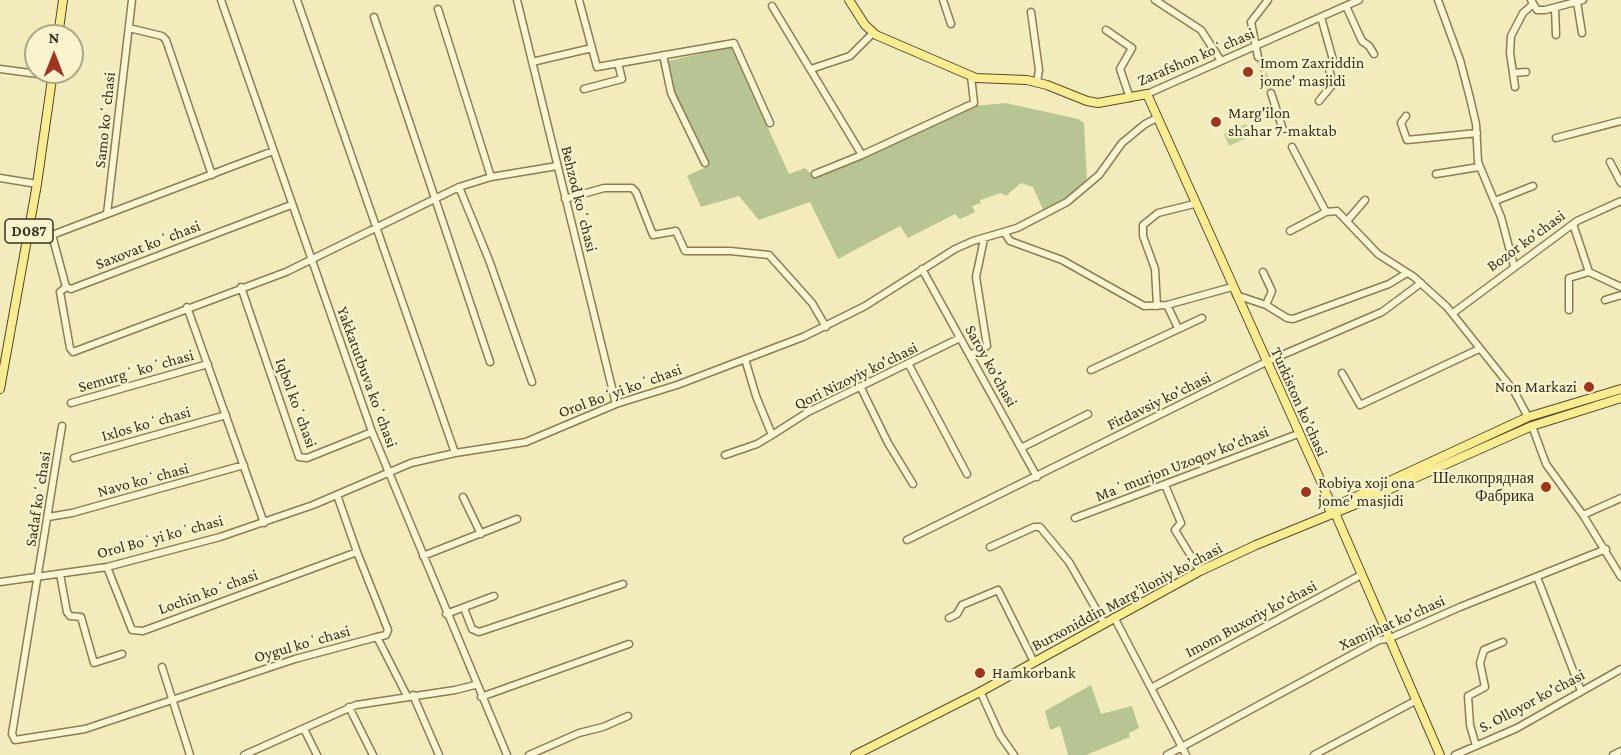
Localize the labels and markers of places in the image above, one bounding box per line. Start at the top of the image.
place label: Imom Zaxriddin jome' masjidi [1260,53,1364,91]
marker: Imom Zaxriddin jome' masjidi [1241,65,1255,79]
place label: Marg'ilon shahar 7-maktab [1228,103,1337,141]
marker: Marg'ilon shahar 7-maktab [1209,115,1223,129]
place label: Non Markazi [1495,377,1577,397]
marker: Non Markazi [1582,380,1596,394]
place label: Шелкопрядная Фабрика [1433,468,1534,506]
place label: Robiya xoji ona jome' masjidi [1318,473,1415,511]
marker: Шелкопрядная Фабрика [1539,480,1553,494]
marker: Robiya xoji ona jome' masjidi [1299,485,1313,499]
place label: Hamkorbank [992,663,1076,683]
marker: Hamkorbank [973,666,987,680]

